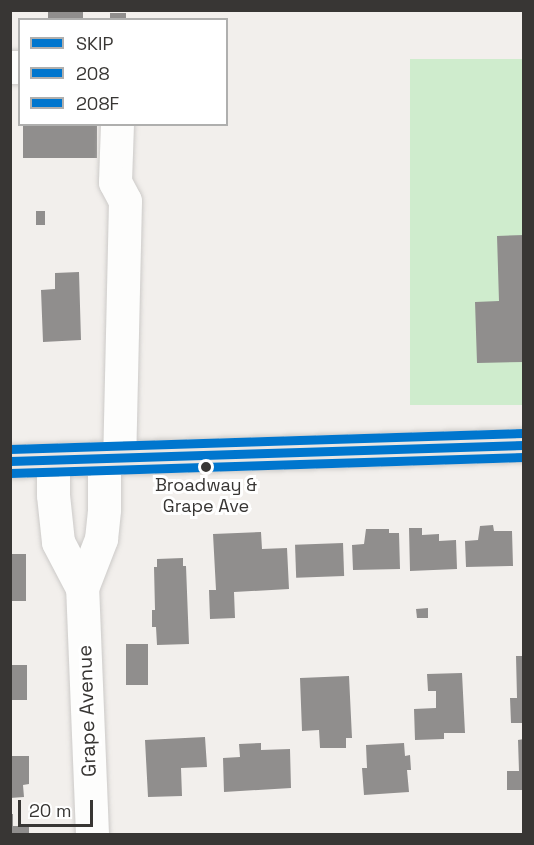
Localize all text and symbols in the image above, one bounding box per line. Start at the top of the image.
legend [18,18,228,126]
text: SKIP [76,32,113,55]
text: 208 [76,62,110,85]
text: 208F [76,92,119,115]
marker: Broadway & Grape Ave [200,461,212,473]
place label: Broadway & Grape Ave [155,475,257,518]
street label: Grape Avenue [73,644,101,778]
scale bar [21,788,96,826]
text: 20 m [29,799,72,822]

